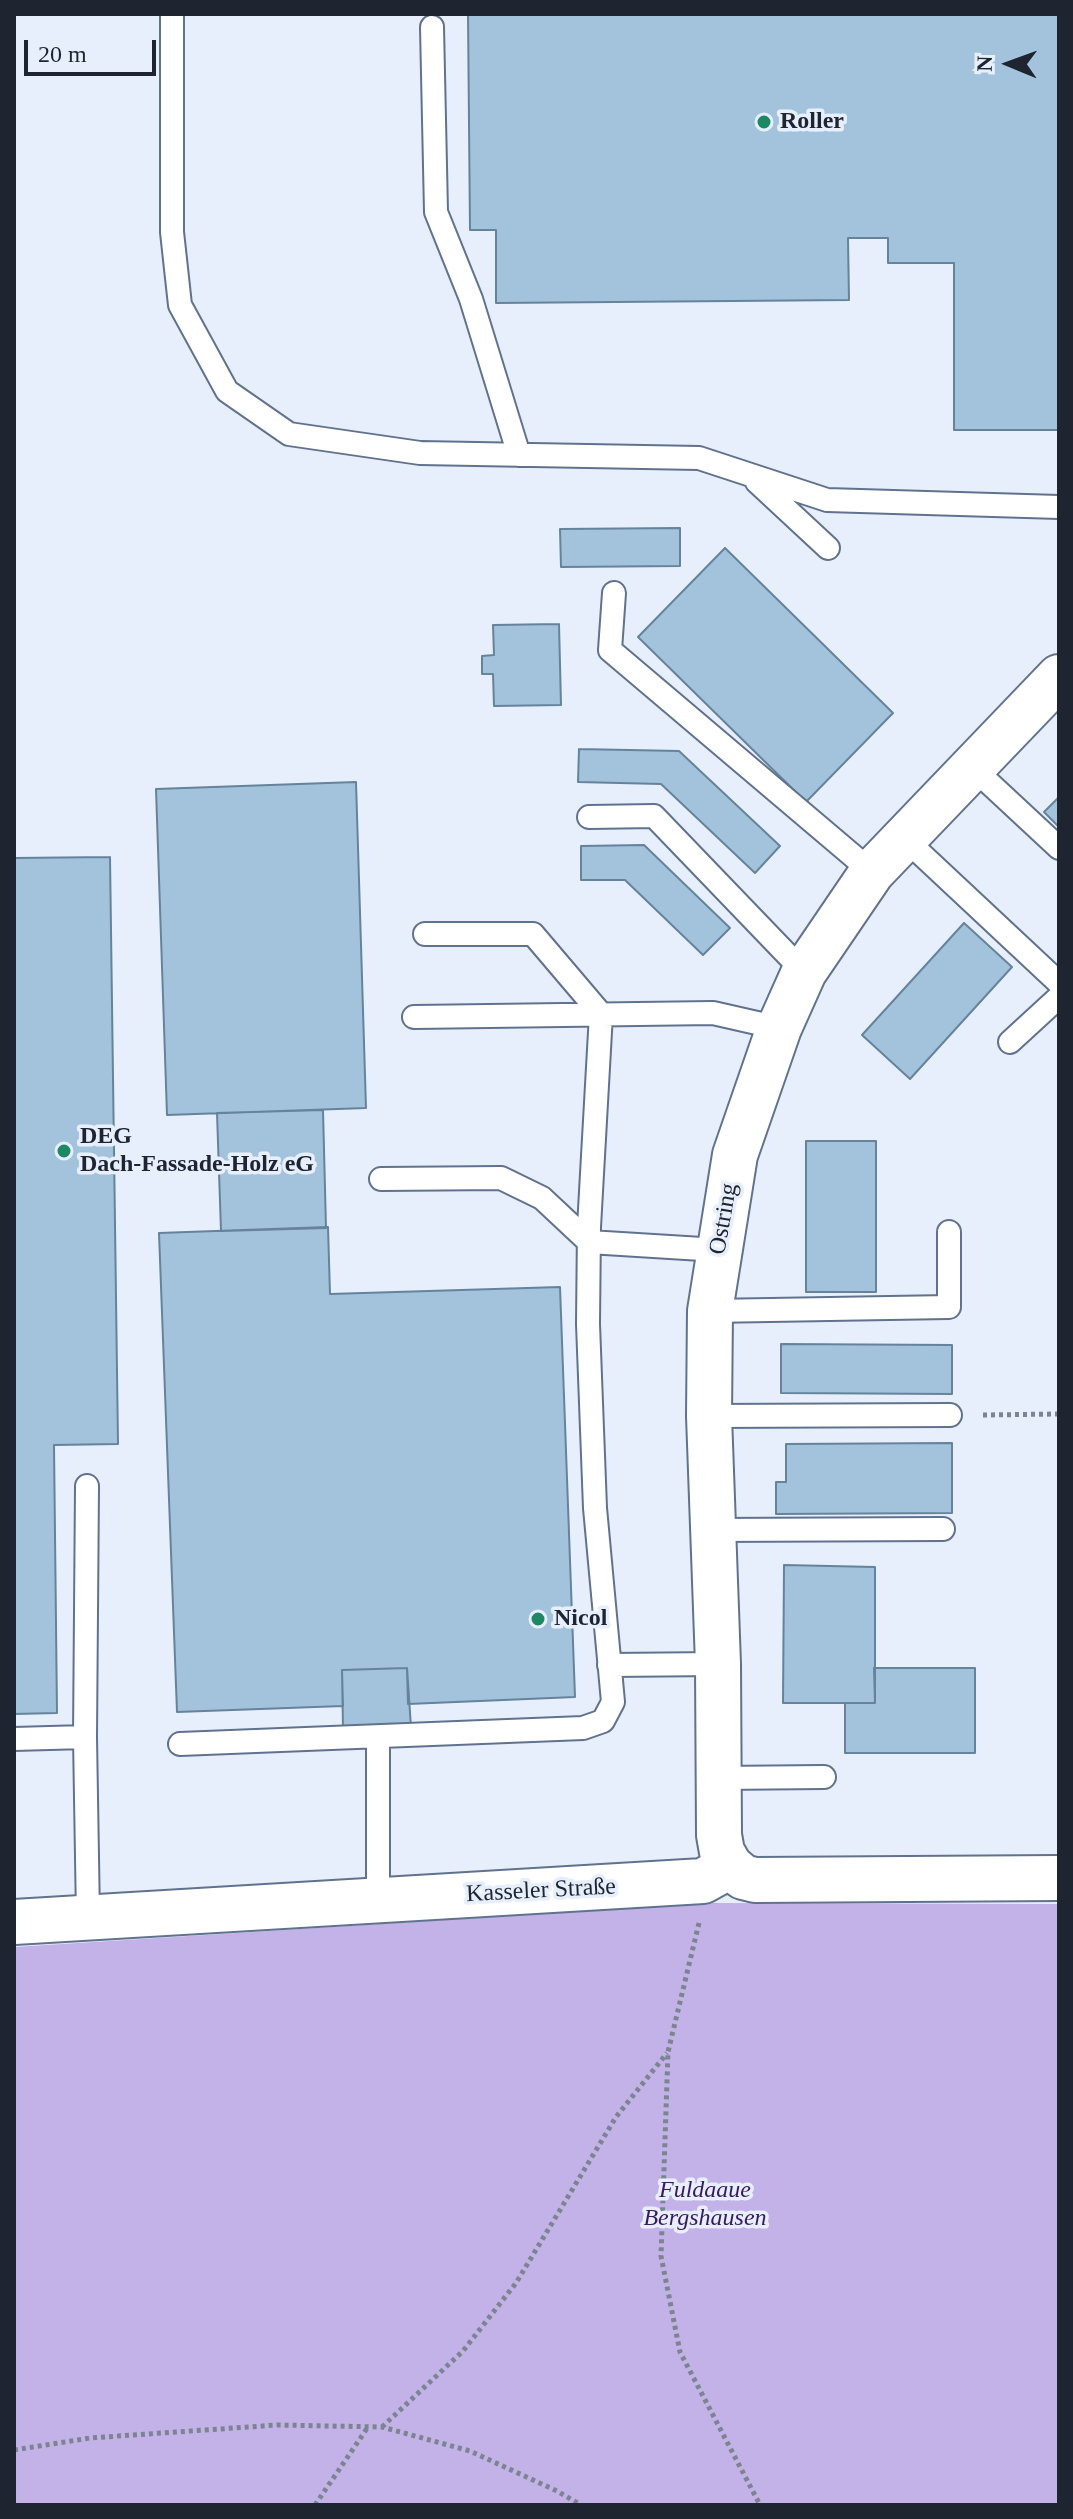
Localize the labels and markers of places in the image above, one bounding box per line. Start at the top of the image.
place label: Roller [780,108,844,136]
marker: Roller [755,113,773,131]
place label: DEG Dach-Fassade-Holz eG [80,1123,314,1179]
marker: DEG Dach-Fassade-Holz eG [55,1142,73,1160]
place label: Nicol [554,1605,607,1633]
marker: Nicol [529,1610,547,1628]

